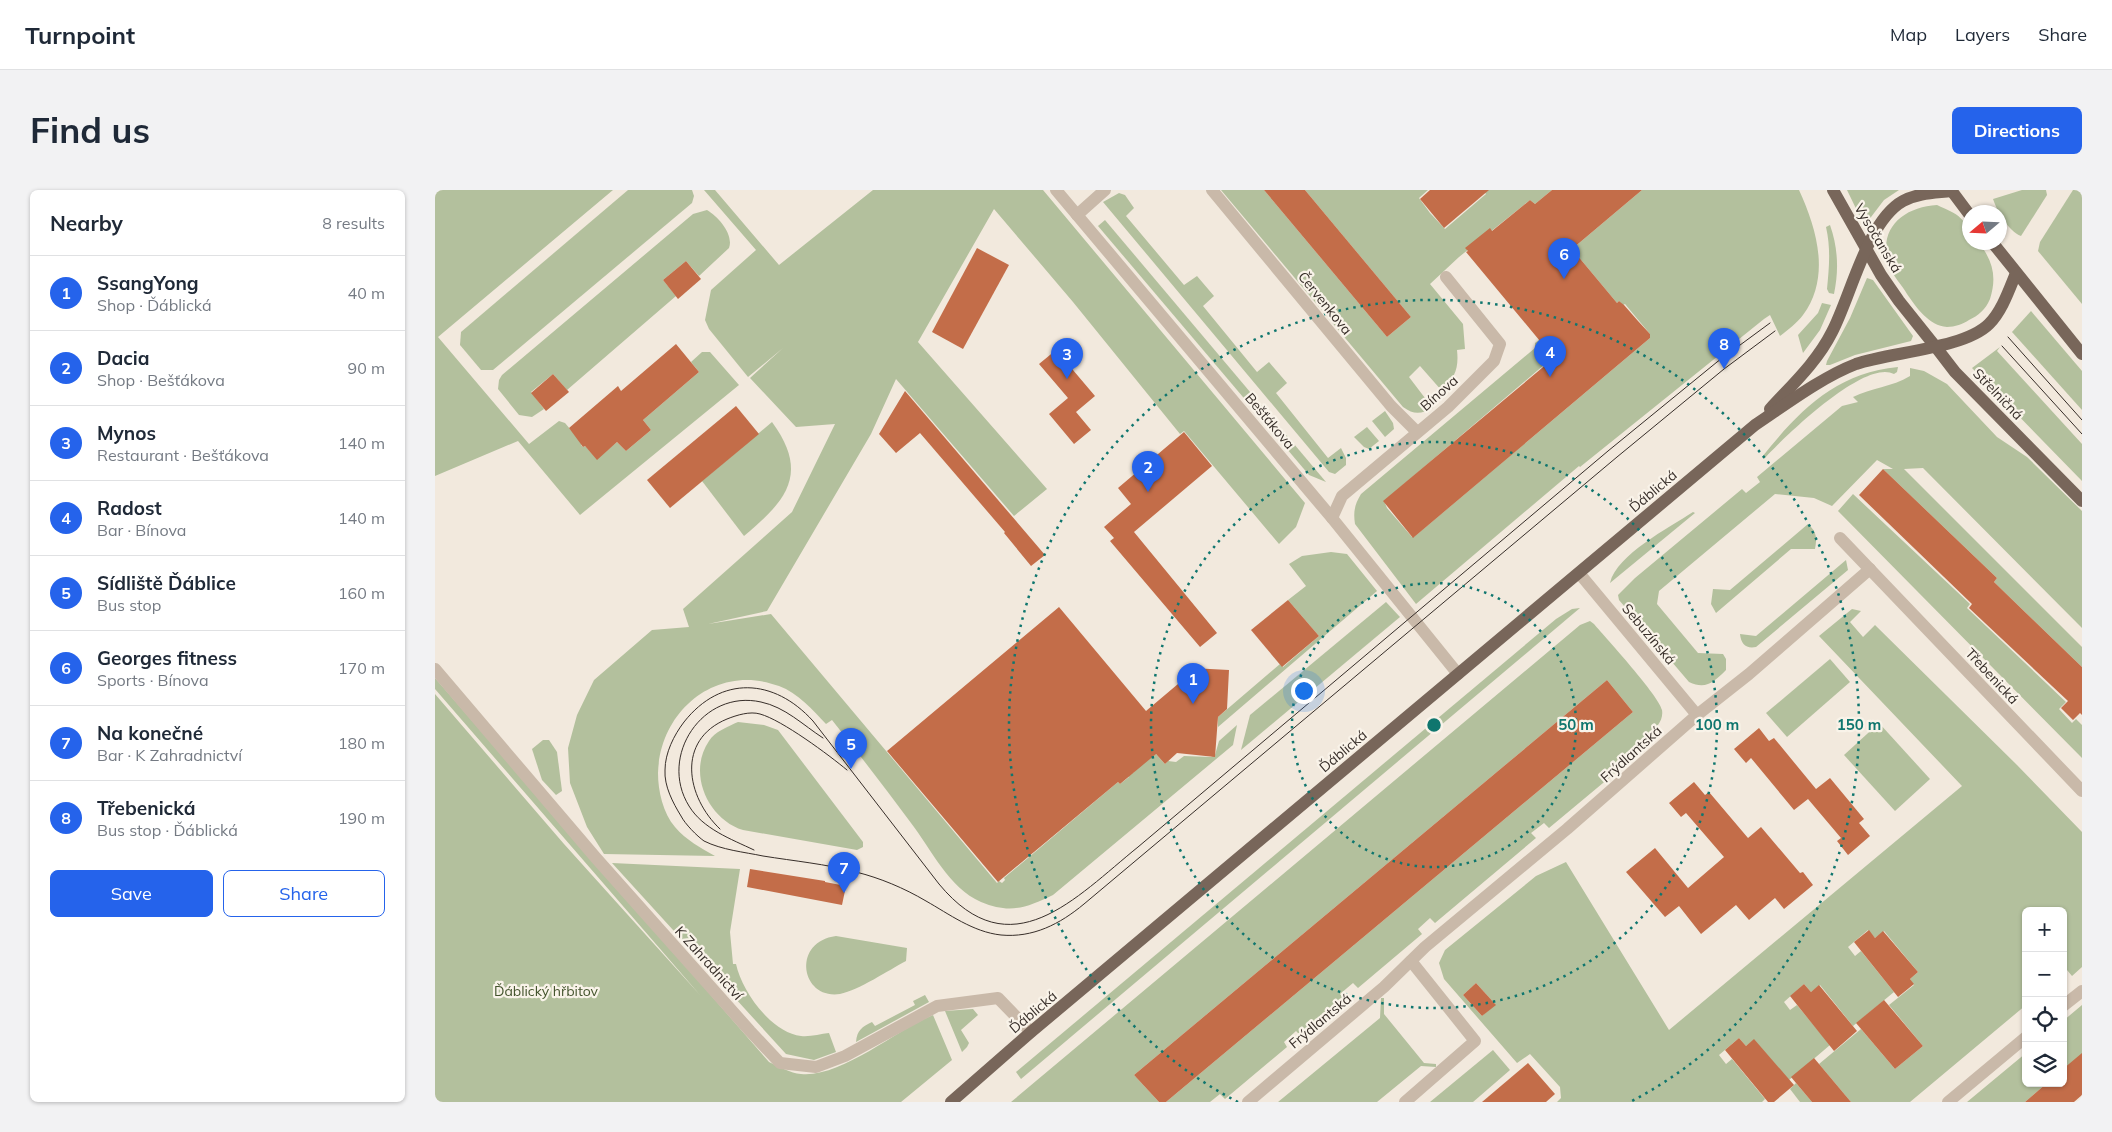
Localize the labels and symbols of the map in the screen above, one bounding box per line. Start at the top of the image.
street label: Vysočanská [1850,200,1906,276]
north arrow [1962,205,2007,250]
pin: 6 [1548,238,1580,279]
street label: Červenkova [1294,268,1356,338]
pin: 8 [1708,328,1740,369]
pin: 4 [1534,336,1566,377]
pin: 3 [1051,338,1083,379]
street label: Střelničná [1969,365,2027,423]
street label: Bínova [1416,371,1462,415]
street label: Bešťákova [1241,389,1299,453]
pin: 2 [1132,451,1164,492]
street label: Ďáblická [1626,466,1680,516]
street label: Sebuzínská [1618,600,1680,668]
street label: Třebenická [1962,644,2022,708]
pin: 1 [1177,663,1209,704]
your location [1291,678,1317,704]
text: 50 m [1558,715,1594,734]
text: 100 m [1695,715,1739,734]
text: 150 m [1837,715,1881,734]
centre of rings [1425,716,1443,734]
street label: Frýdlantská [1597,722,1665,786]
street label: Ďáblická [1316,726,1370,776]
pin: 5 [835,728,867,769]
pin: 7 [828,852,860,893]
street label: K Zahradnictví [671,922,747,1004]
park label: Ďáblický hřbitov [494,982,599,1000]
street label: Ďáblická [1006,987,1060,1037]
street label: Frýdlantská [1285,990,1355,1052]

